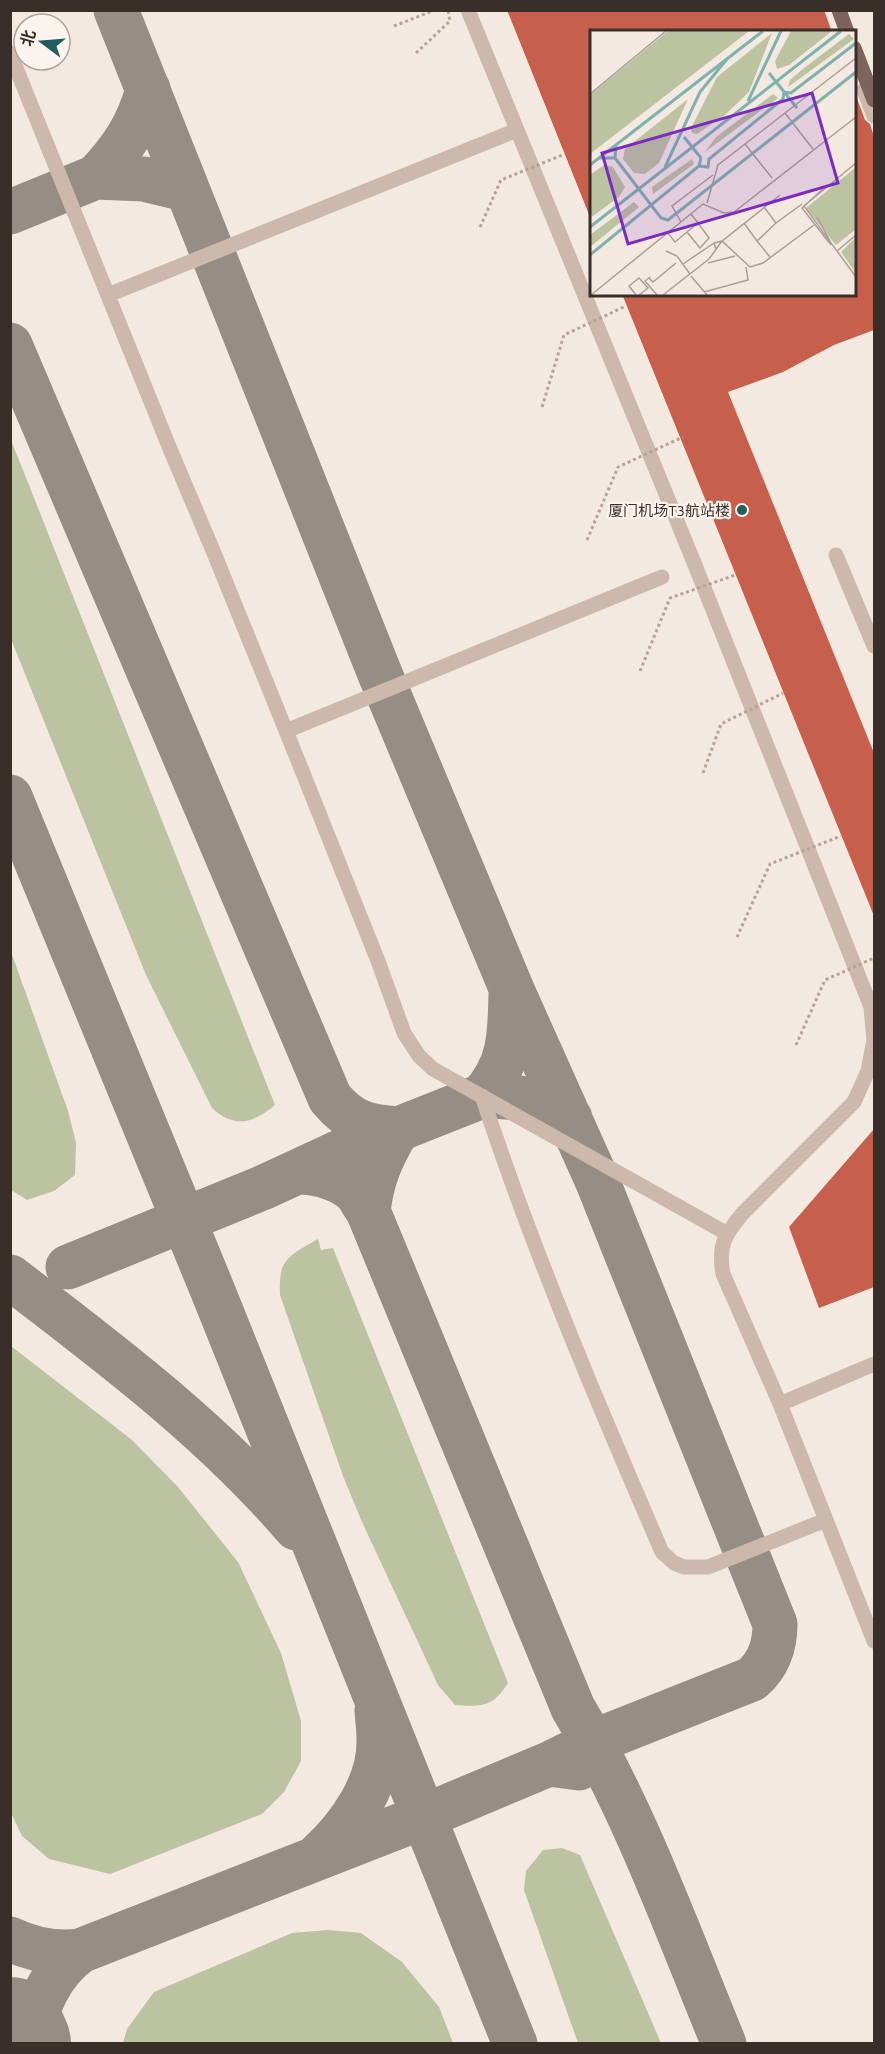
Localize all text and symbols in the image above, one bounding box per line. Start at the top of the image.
north arrow [12,12,72,72]
text: 北 [17,28,38,48]
inset map [590,30,855,296]
place label: 厦门机场T3航站楼 [608,502,730,519]
marker: 厦门机场T3航站楼 [735,503,749,517]

